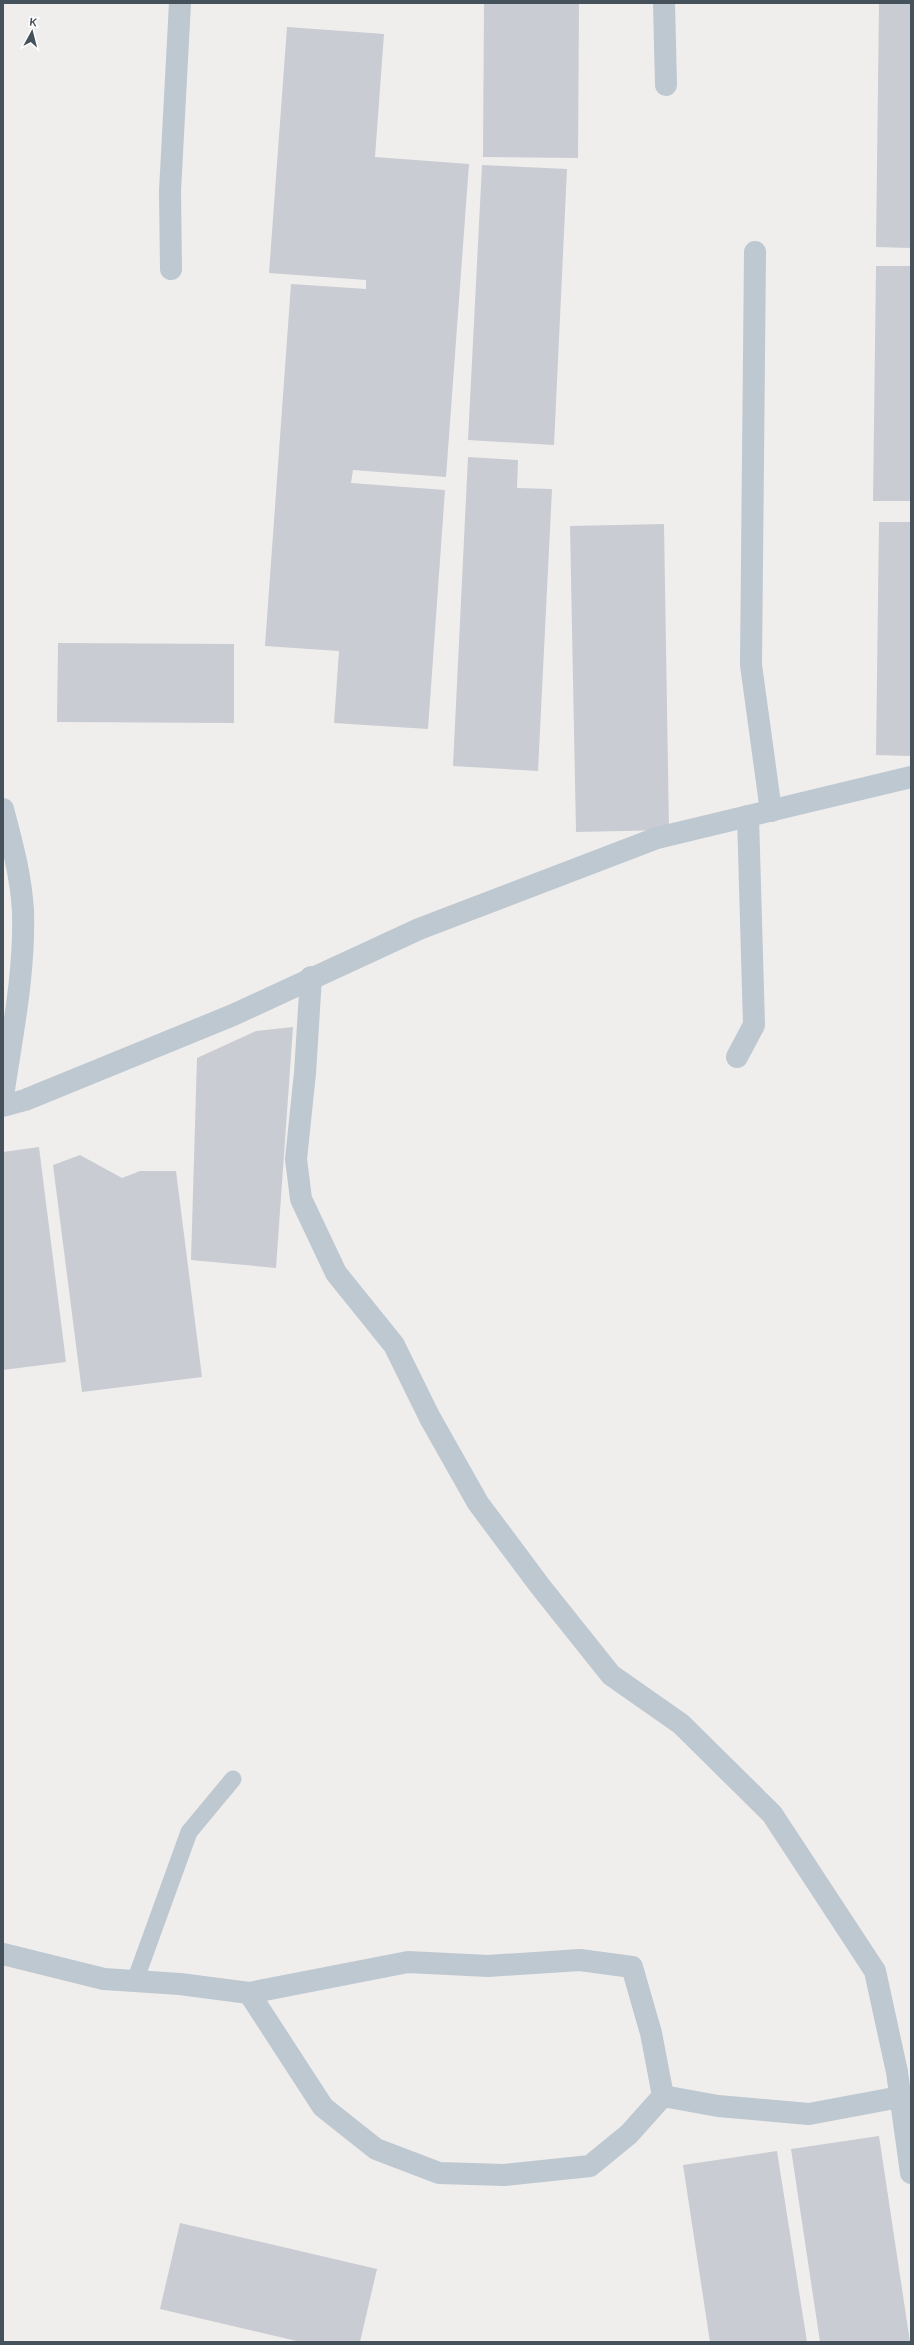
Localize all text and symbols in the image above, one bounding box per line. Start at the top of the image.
north arrow [12,12,52,52]
text: K [29,16,38,30]

